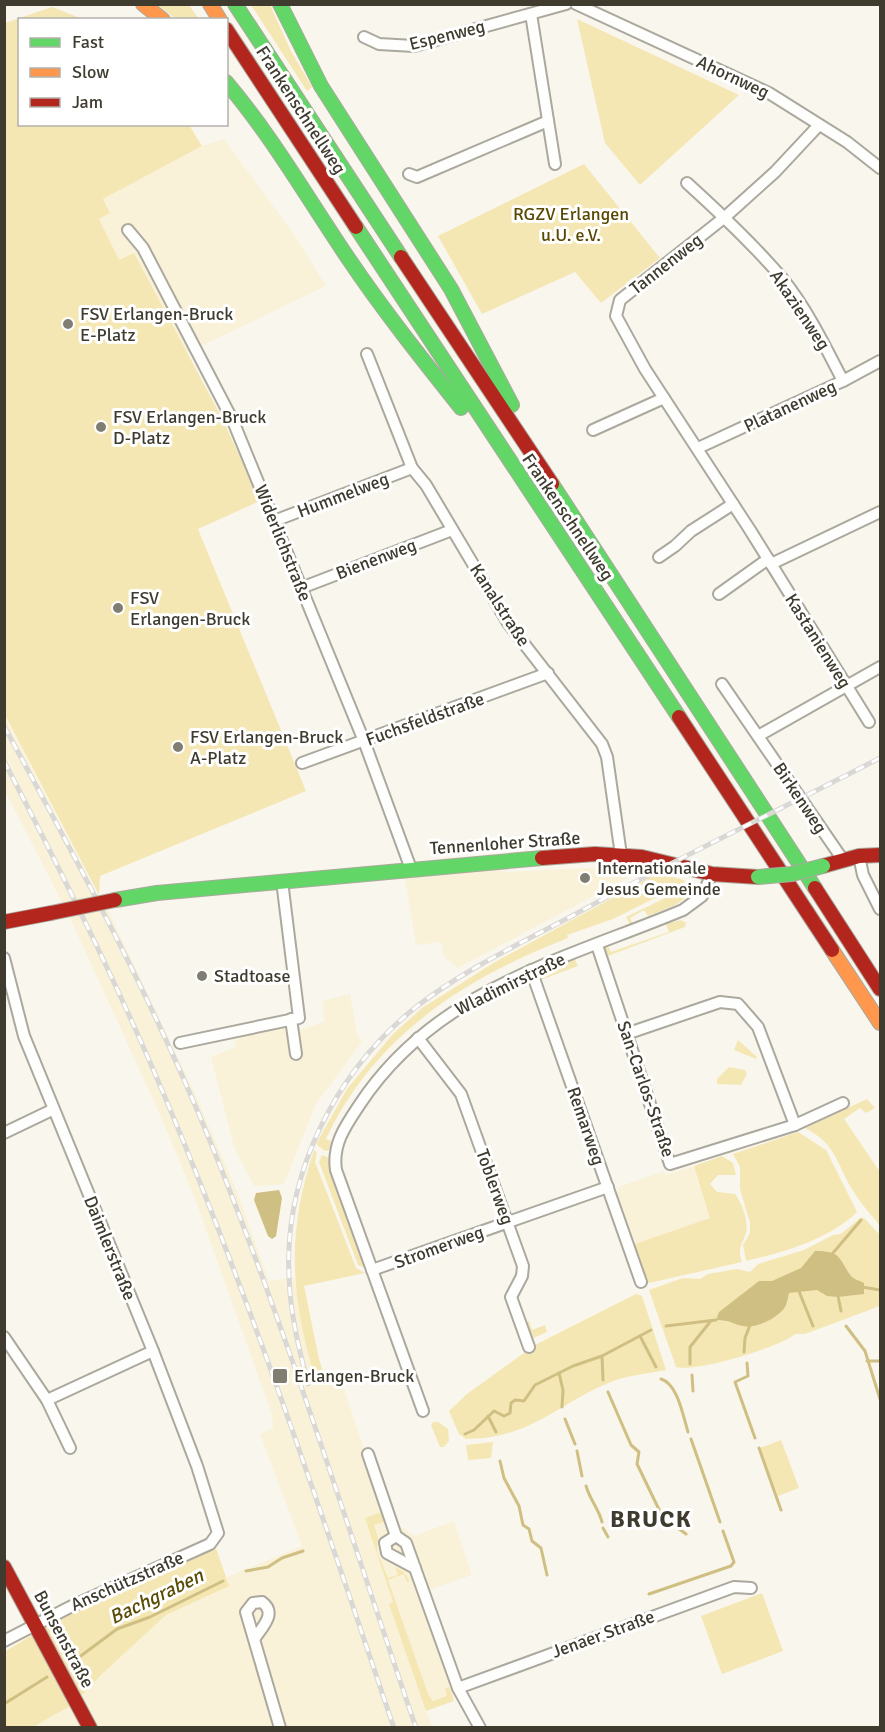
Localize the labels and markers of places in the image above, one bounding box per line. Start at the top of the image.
place label: FSV Erlangen-Bruck E-Platz [80,303,233,346]
marker: FSV Erlangen-Bruck E-Platz [61,317,75,331]
place label: FSV Erlangen-Bruck D-Platz [113,406,266,449]
marker: FSV Erlangen-Bruck D-Platz [94,420,108,434]
place label: FSV Erlangen-Bruck [130,587,250,630]
marker: FSV Erlangen-Bruck [111,601,125,615]
place label: FSV Erlangen-Bruck A-Platz [190,726,343,769]
marker: FSV Erlangen-Bruck A-Platz [171,740,185,754]
place label: Internationale Jesus Gemeinde [597,857,721,900]
marker: Internationale Jesus Gemeinde [578,871,592,885]
place label: Stadtoase [214,965,290,987]
marker: Stadtoase [195,969,209,983]
place label: Erlangen-Bruck [294,1365,414,1387]
marker: Erlangen-Bruck [271,1367,289,1385]

